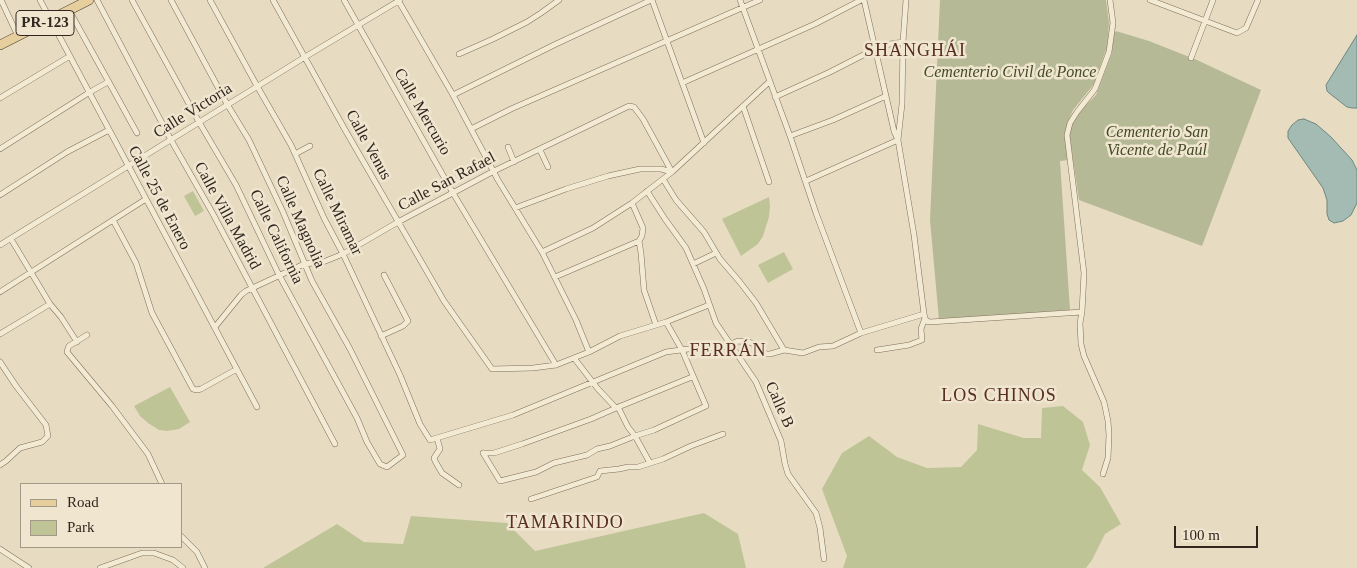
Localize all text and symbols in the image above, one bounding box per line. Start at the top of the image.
road number: PR-123 [16,10,74,36]
district label: SHANGHÁI [863,40,967,62]
park label: Cementerio Civil de Ponce [924,63,1096,83]
street label: Calle Mercurio [389,65,455,159]
street label: Calle Victoria [150,79,236,143]
street label: Calle Venus [341,107,395,183]
park label: Cementerio San Vicente de Paúl [1106,123,1208,161]
street label: Calle 25 de Enero [124,143,194,253]
street label: Calle San Rafael [395,148,499,216]
street label: Calle Villa Madrid [190,159,264,273]
street label: Calle Miramar [308,166,366,258]
street label: Calle Magnolia [271,173,329,271]
street label: Calle California [245,187,307,287]
district label: FERRÁN [689,340,767,362]
street label: Calle B [760,379,798,431]
district label: LOS CHINOS [940,385,1058,407]
legend [20,483,182,548]
text: Road [67,494,99,510]
district label: TAMARINDO [505,512,625,534]
scale bar [1177,516,1261,548]
text: Park [67,519,95,535]
text: 100 m [1182,527,1220,543]

